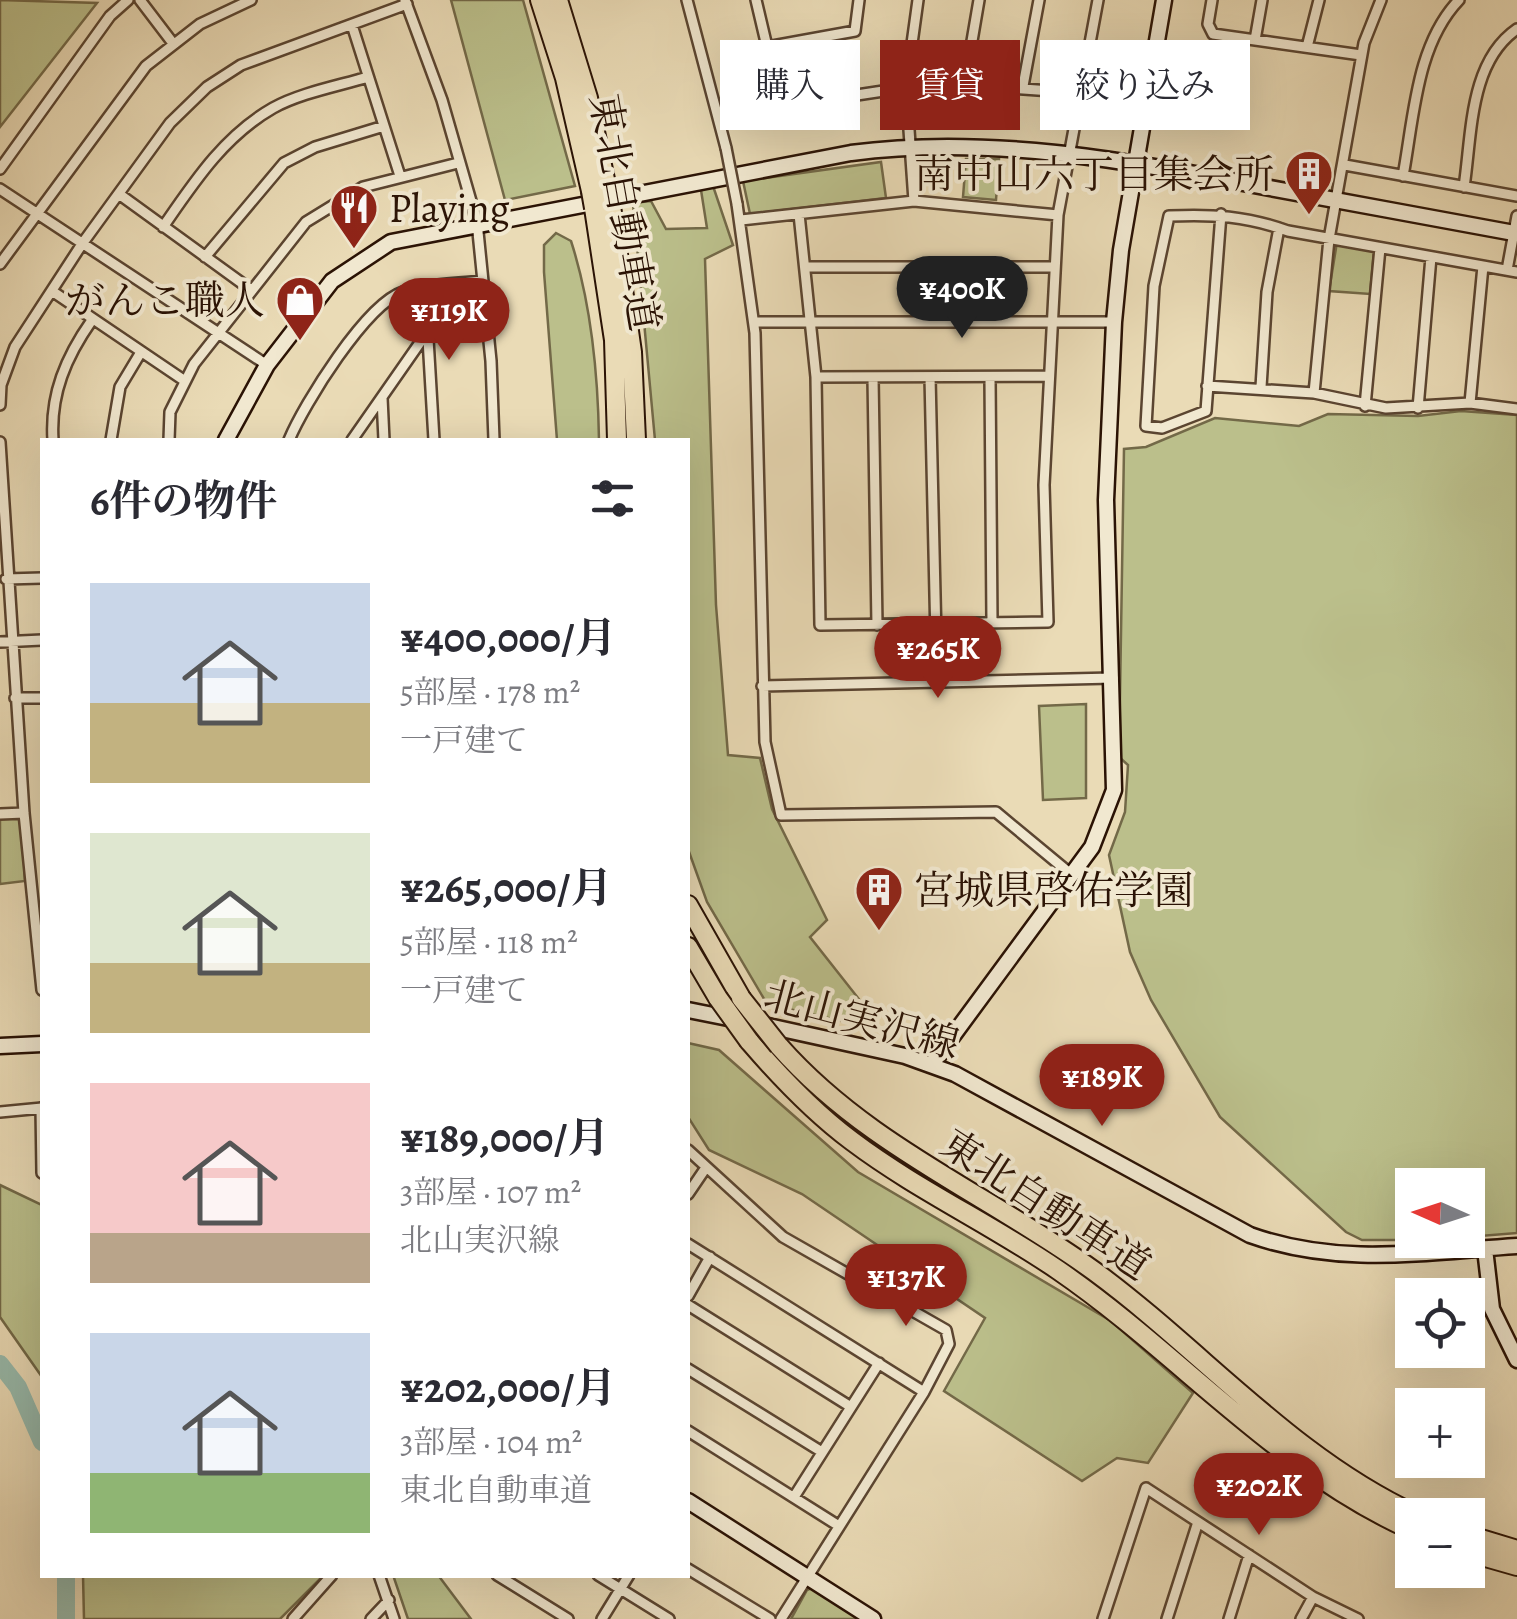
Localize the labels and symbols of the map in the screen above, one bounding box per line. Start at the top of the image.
street label: 東北自動車道 [577,89,672,335]
place label: 南中山六丁目集会所 [914,147,1274,202]
building icon: 南中山六丁目集会所 [1283,148,1335,216]
place label: Playing [389,181,510,236]
restaurant icon: Playing [328,182,380,250]
pin: ¥400K [892,256,1032,341]
place label: がんこ職人 [65,273,265,328]
shop icon: がんこ職人 [274,274,326,342]
pin: ¥119K [379,278,519,363]
pin: ¥265K [868,616,1008,701]
place label: 宮城県啓佑学園 [914,863,1194,918]
building icon: 宮城県啓佑学園 [853,864,905,932]
street label: 北山実沢線 [758,967,966,1072]
pin: ¥189K [1032,1044,1172,1129]
street label: 東北自動車道 [930,1116,1161,1293]
north arrow [1395,1168,1485,1258]
pin: ¥137K [836,1244,976,1329]
pin: ¥202K [1189,1453,1329,1538]

